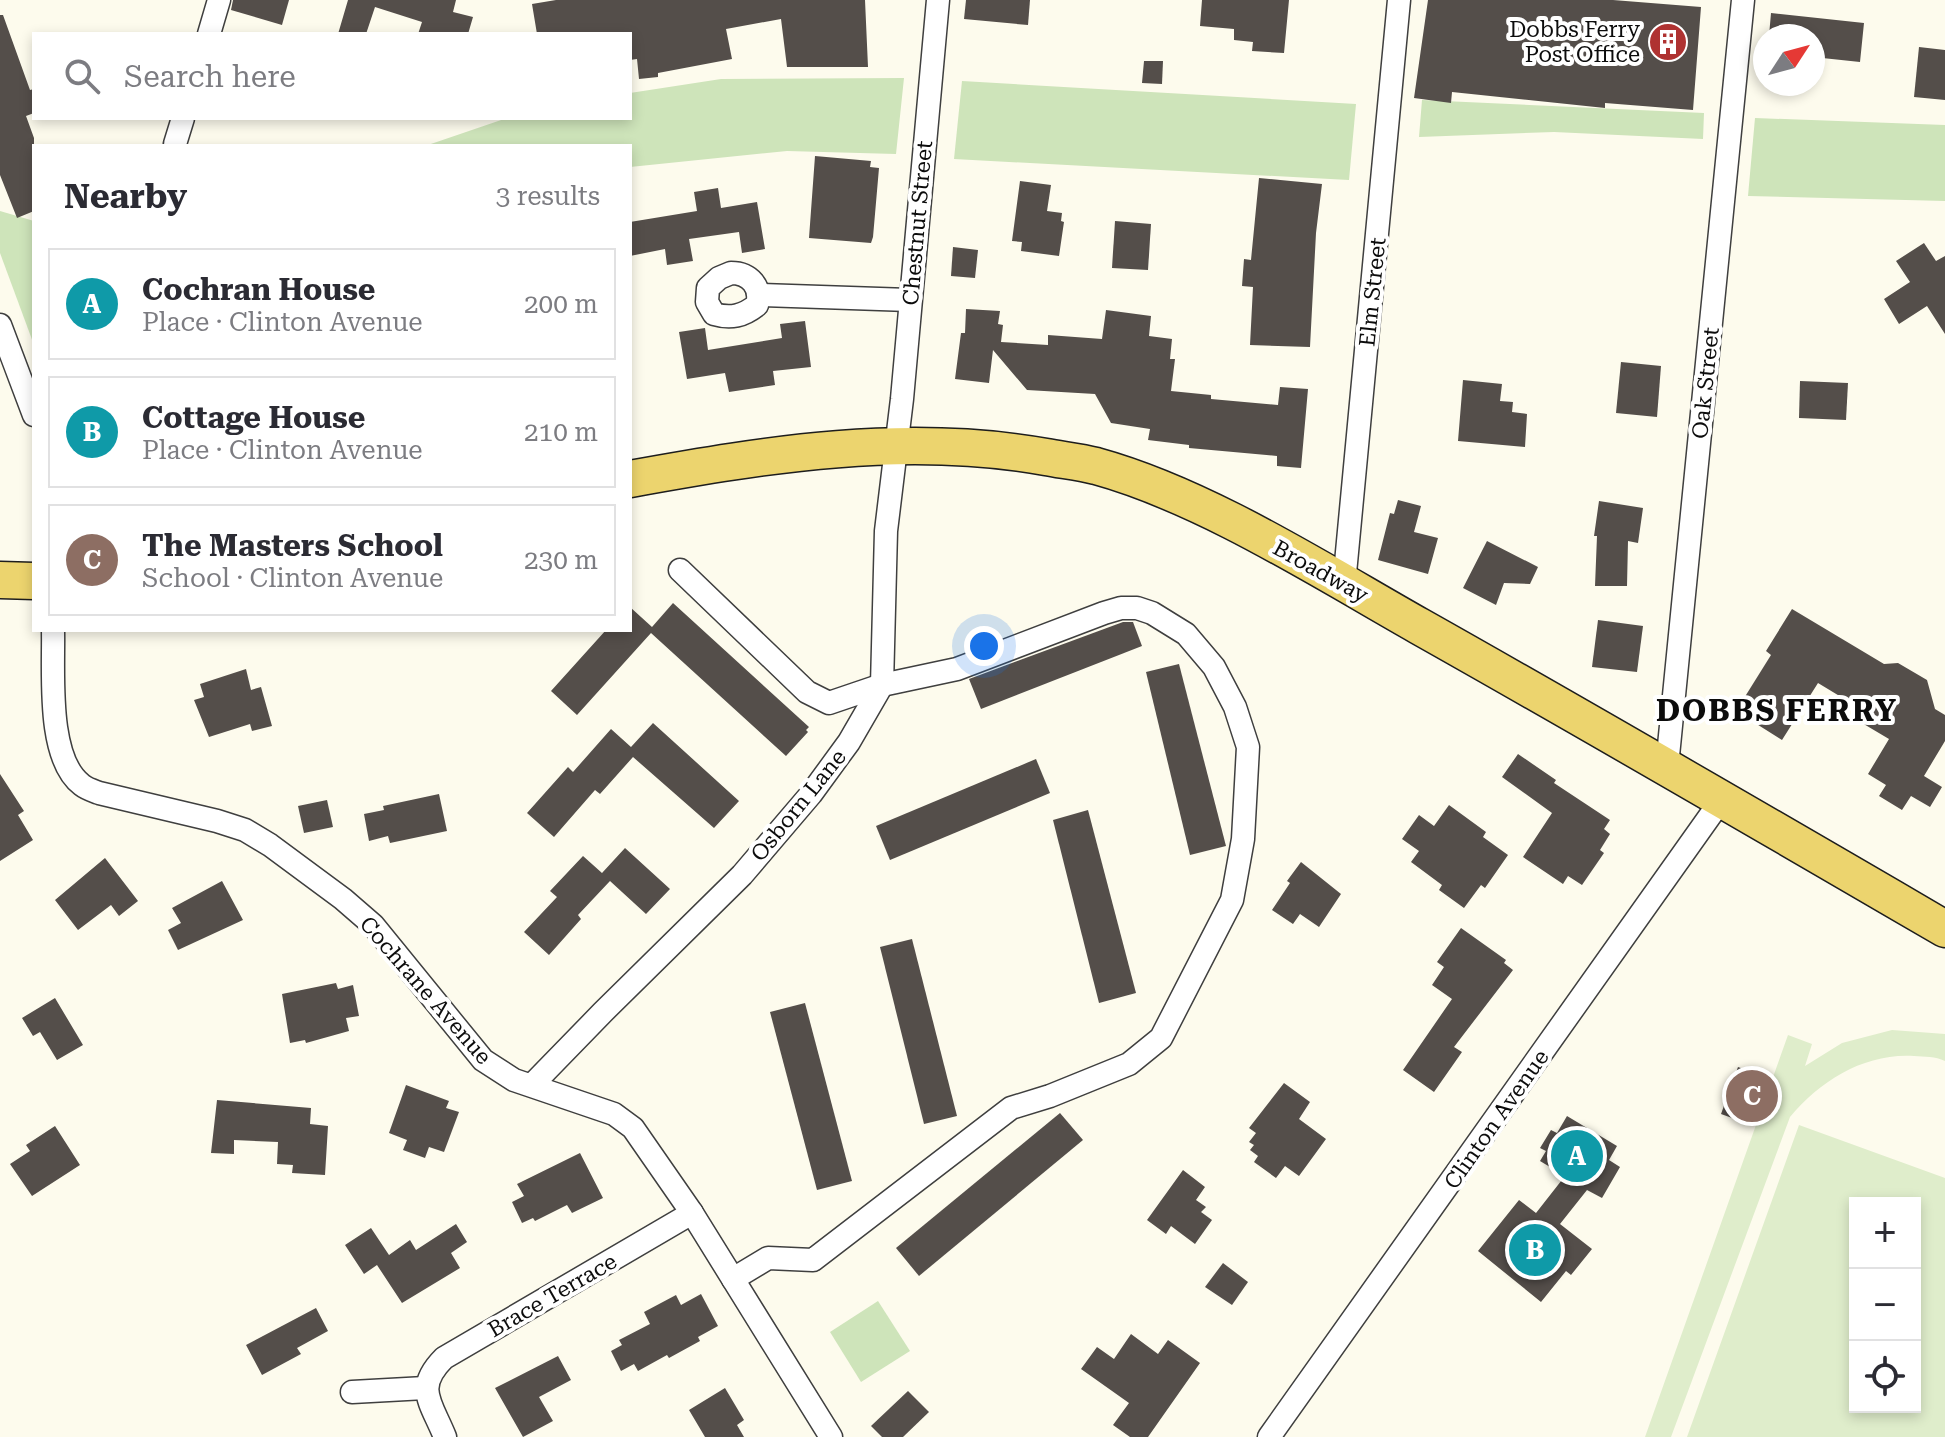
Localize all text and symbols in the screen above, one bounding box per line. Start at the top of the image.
place label: Dobbs Ferry Post Office [1509,17,1640,67]
building icon: Dobbs Ferry Post Office [1647,21,1689,63]
north arrow [1753,24,1825,96]
search box [32,32,632,120]
icon: search [60,54,104,98]
text: Search here [124,59,296,94]
street label: Chestnut Street [898,140,937,306]
text: Nearby [64,176,187,216]
text: 3 results [496,181,600,211]
street label: Elm Street [1354,236,1391,348]
text: Cochran House [142,272,375,307]
text: A [83,289,101,319]
text: 200 m [524,289,598,319]
text: Place · Clinton Avenue [142,307,423,337]
street label: Oak Street [1687,326,1724,440]
text: Cottage House [142,400,365,435]
text: B [83,417,101,447]
text: 210 m [524,417,598,447]
text: Place · Clinton Avenue [142,435,423,465]
text: The Masters School [142,528,443,563]
street label: Broadway [1269,535,1373,608]
text: C [83,545,101,575]
text: 230 m [524,545,598,575]
text: School · Clinton Avenue [142,563,443,593]
your location [964,626,1004,666]
district label: DOBBS FERRY [1656,693,1898,728]
street label: Osborn Lane [746,744,851,866]
street label: Cochrane Avenue [355,911,497,1069]
street label: Clinton Avenue [1439,1045,1554,1194]
pin: C [1726,1066,1778,1126]
pin: A [1551,1126,1603,1186]
map controls [1849,1197,1921,1413]
button: + [1849,1197,1921,1269]
pin: B [1509,1220,1561,1280]
street label: Brace Terrace [483,1248,621,1342]
button: − [1849,1269,1921,1341]
button: locate [1849,1341,1921,1413]

